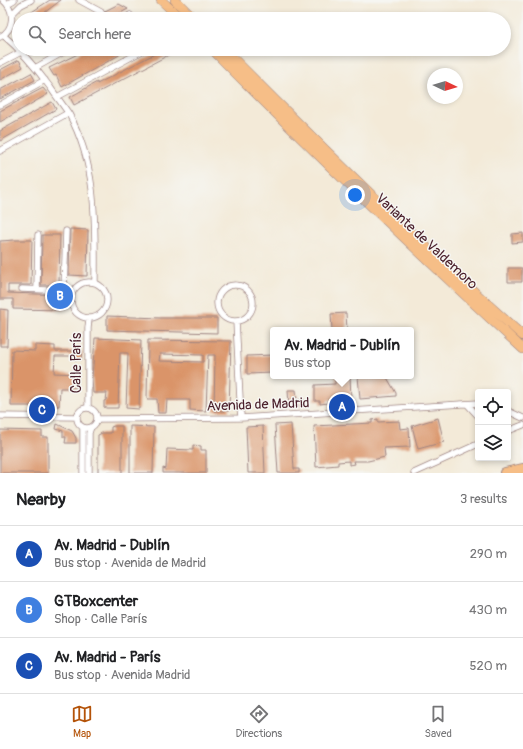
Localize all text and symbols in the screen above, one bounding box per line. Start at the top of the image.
search box [12,12,511,56]
icon: search [26,23,48,45]
text: Search here [58,25,131,44]
north arrow [427,68,463,104]
your location [345,185,365,205]
street label: Variante de Valdemoro [372,190,481,293]
pin: B [47,281,73,311]
popup [270,327,414,379]
street label: Calle París [68,332,85,393]
text: Av. Madrid - Dublín [284,336,400,355]
text: Bus stop [284,355,331,371]
map controls [475,389,511,461]
button: locate [475,389,511,425]
pin: A [329,392,355,422]
street label: Avenida de Madrid [206,394,310,415]
pin: C [29,395,55,425]
button: layers [475,425,511,461]
text: Nearby [16,489,65,510]
text: 3 results [460,491,507,507]
text: Av. Madrid - Dublín [54,536,170,555]
text: A [25,546,33,562]
text: 290 m [470,546,507,562]
text: Bus stop · Avenida de Madrid [54,555,206,571]
text: GTBoxcenter [54,592,138,611]
text: B [25,602,33,618]
text: 430 m [469,602,507,618]
text: Shop · Calle París [54,611,147,627]
text: Av. Madrid - París [54,648,160,667]
text: C [25,658,33,674]
text: 520 m [469,658,507,674]
text: Bus stop · Avenida Madrid [54,667,190,683]
tab: Map [71,703,93,740]
tab: Directions [235,703,282,740]
tab: Saved [425,703,452,740]

